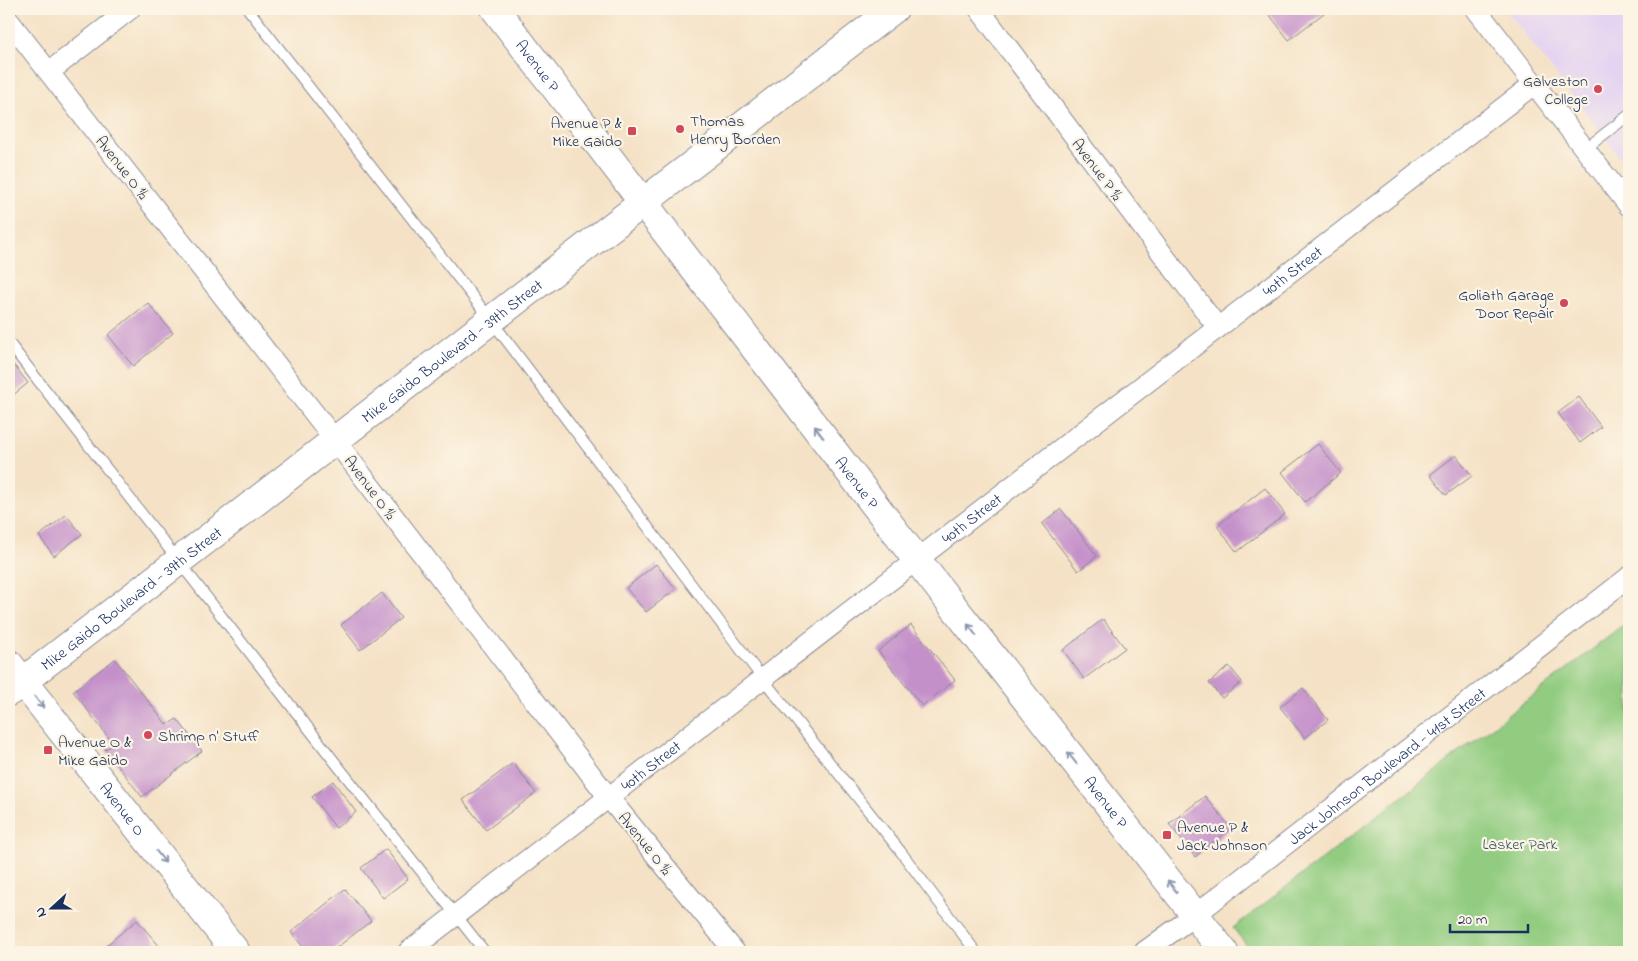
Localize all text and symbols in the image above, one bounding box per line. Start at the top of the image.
street label: Avenue P [509,35,565,98]
place label: Galveston College [1523,70,1589,112]
marker: Galveston College [1592,83,1604,95]
place label: Thomas Henry Borden [690,110,780,152]
place label: Avenue P & Mike Gaido [551,112,623,154]
marker: Thomas Henry Borden [674,123,686,135]
marker: Avenue P & Mike Gaido [626,125,638,137]
street label: Avenue O ½ [89,131,154,205]
street label: Avenue P ½ [1065,134,1128,207]
street label: 40th Street [1258,241,1329,303]
street label: Mike Gaido Boulevard - 39th Street [357,274,549,430]
place label: Goliath Garage Door Repair [1458,284,1555,326]
marker: Goliath Garage Door Repair [1558,297,1570,309]
one-way arrow [814,426,825,439]
street label: Avenue O ½ [337,451,402,526]
street label: Avenue P [828,452,884,515]
street label: 40th Street [937,488,1008,551]
street label: Mike Gaido Boulevard - 39th Street [36,521,228,677]
one-way arrow [967,623,977,637]
street label: Jack Johnson Boulevard - 41st Street [1284,682,1492,852]
one-way arrow [33,695,44,708]
place label: Shrimp n' Stuff [158,725,259,749]
marker: Shrimp n' Stuff [142,729,154,741]
place label: Avenue O & Mike Gaido [58,731,132,773]
street label: 40th Street [616,735,687,798]
marker: Avenue O & Mike Gaido [42,744,54,756]
one-way arrow [1067,752,1078,765]
street label: Avenue P [1077,772,1133,835]
street label: Avenue O [93,778,150,842]
street label: Avenue O ½ [611,807,678,881]
place label: Avenue P & Jack Johnson [1177,816,1267,858]
marker: Avenue P & Jack Johnson [1161,829,1173,841]
park label: Lasker Park [1483,833,1558,857]
one-way arrow [156,850,166,864]
one-way arrow [1167,880,1178,893]
north arrow [28,884,78,934]
scale bar [1450,901,1528,933]
text: N [30,904,53,920]
text: 20 m [1458,909,1488,931]

